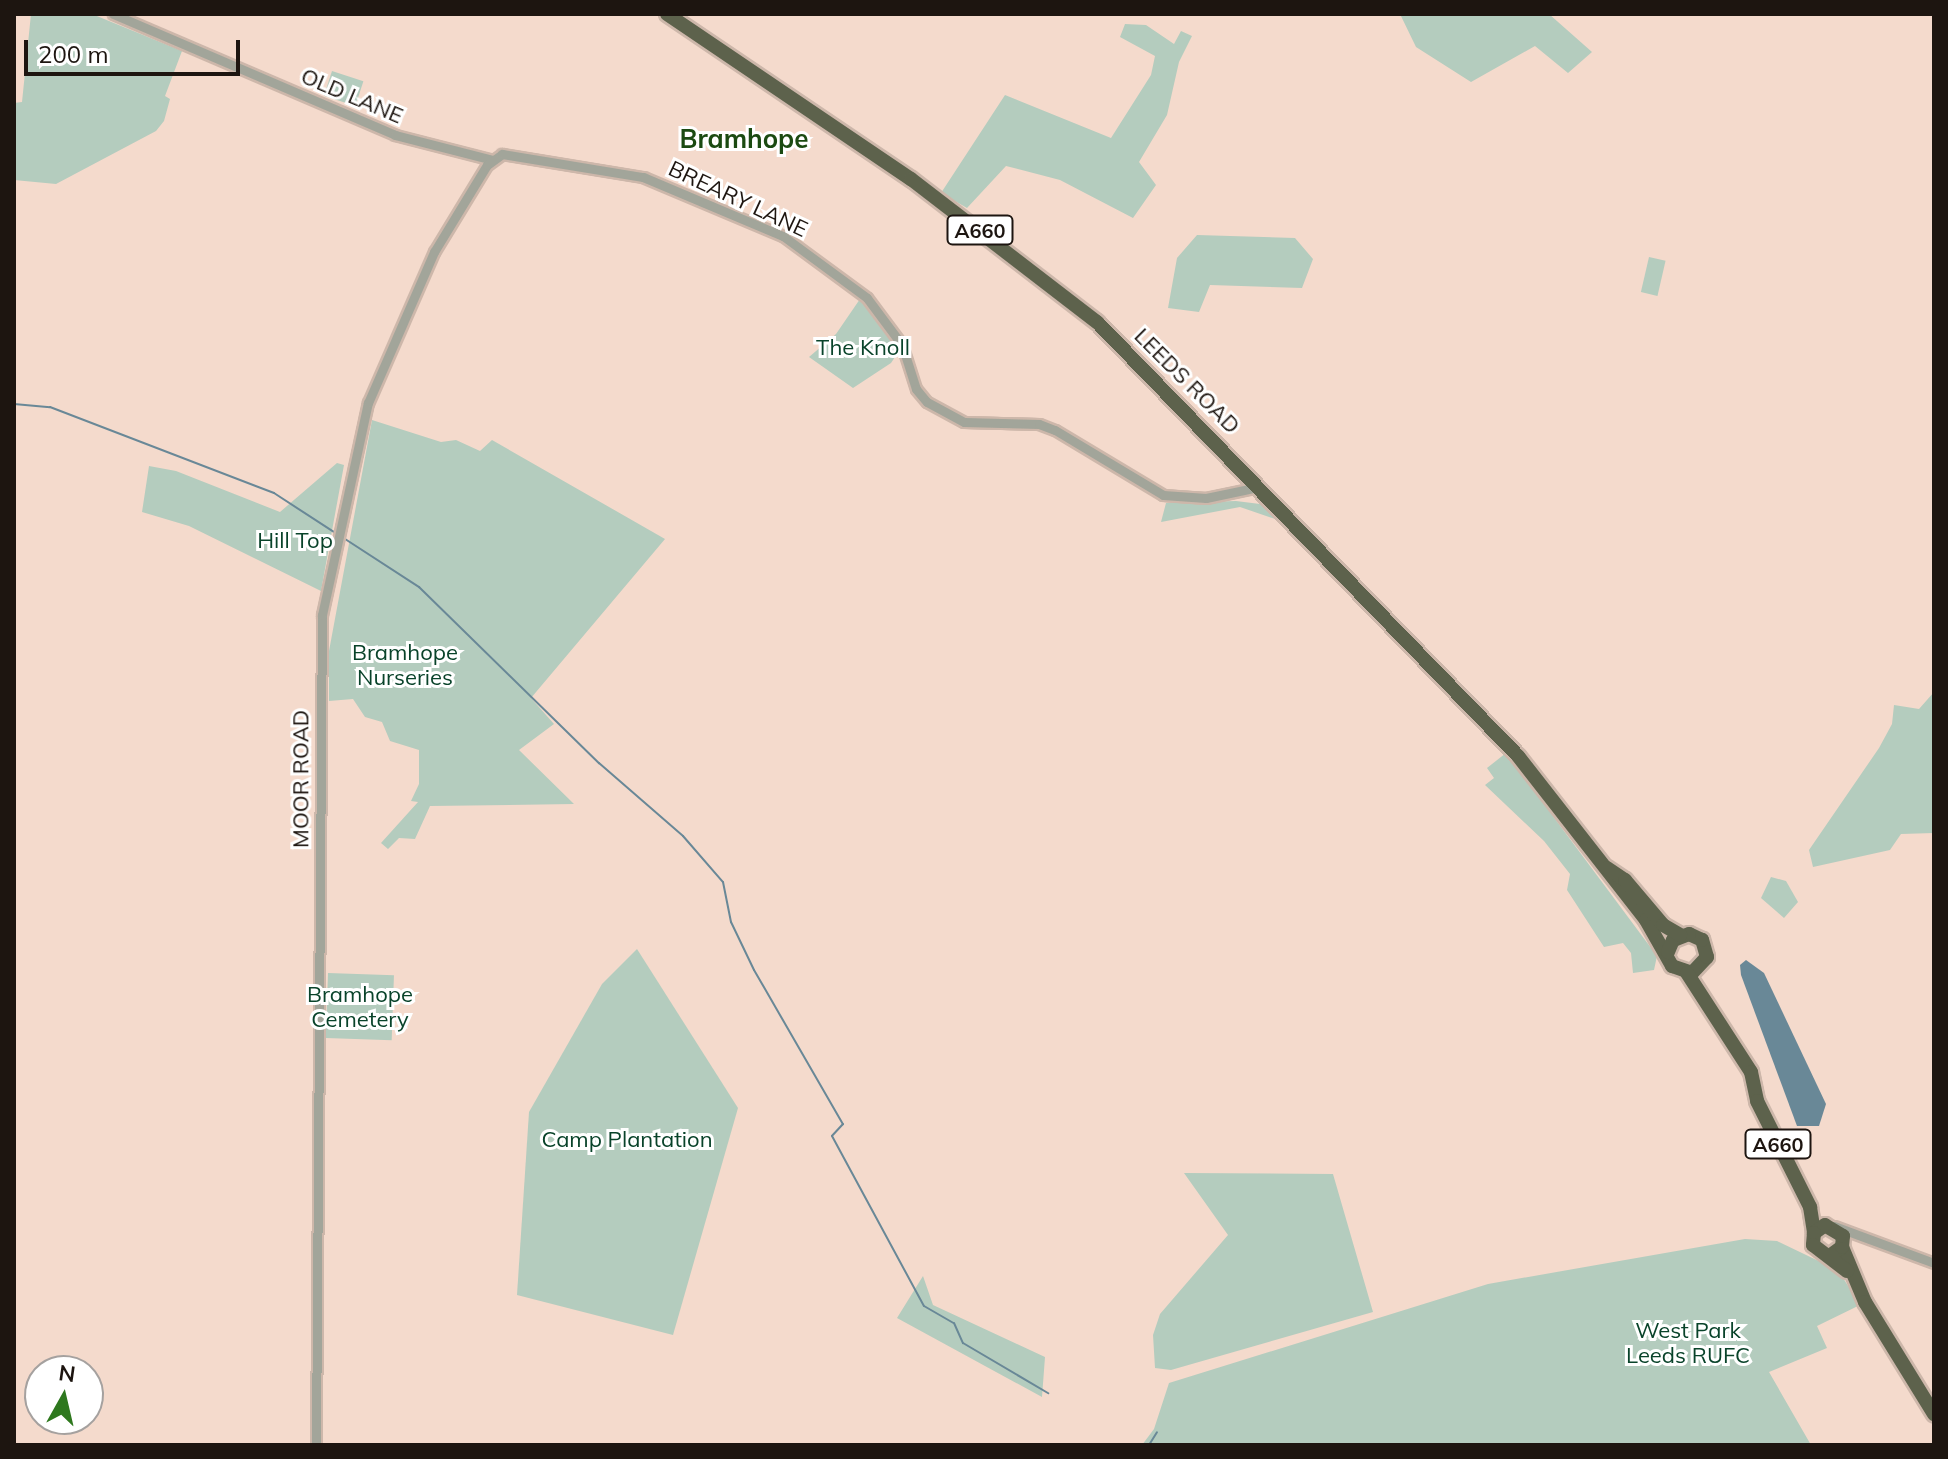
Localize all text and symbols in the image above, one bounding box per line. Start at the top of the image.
scale bar [28,24,244,74]
text: 200 m [38,39,109,69]
street label: OLD LANE [297,63,407,129]
district label: Bramhope [680,123,808,155]
street label: BREARY LANE [664,155,812,243]
road number: A660 [946,214,1014,246]
street label: LEEDS ROAD [1129,323,1245,439]
park label: The Knoll [816,335,910,361]
park label: Hill Top [257,528,333,554]
park label: Bramhope Nurseries [352,639,458,690]
street label: MOOR ROAD [288,710,314,848]
park label: Bramhope Cemetery [307,981,413,1032]
park label: Camp Plantation [541,1127,713,1153]
road number: A660 [1744,1128,1812,1160]
park label: West Park Leeds RUFC [1626,1317,1750,1368]
north arrow [24,1355,104,1435]
text: N [57,1358,77,1388]

